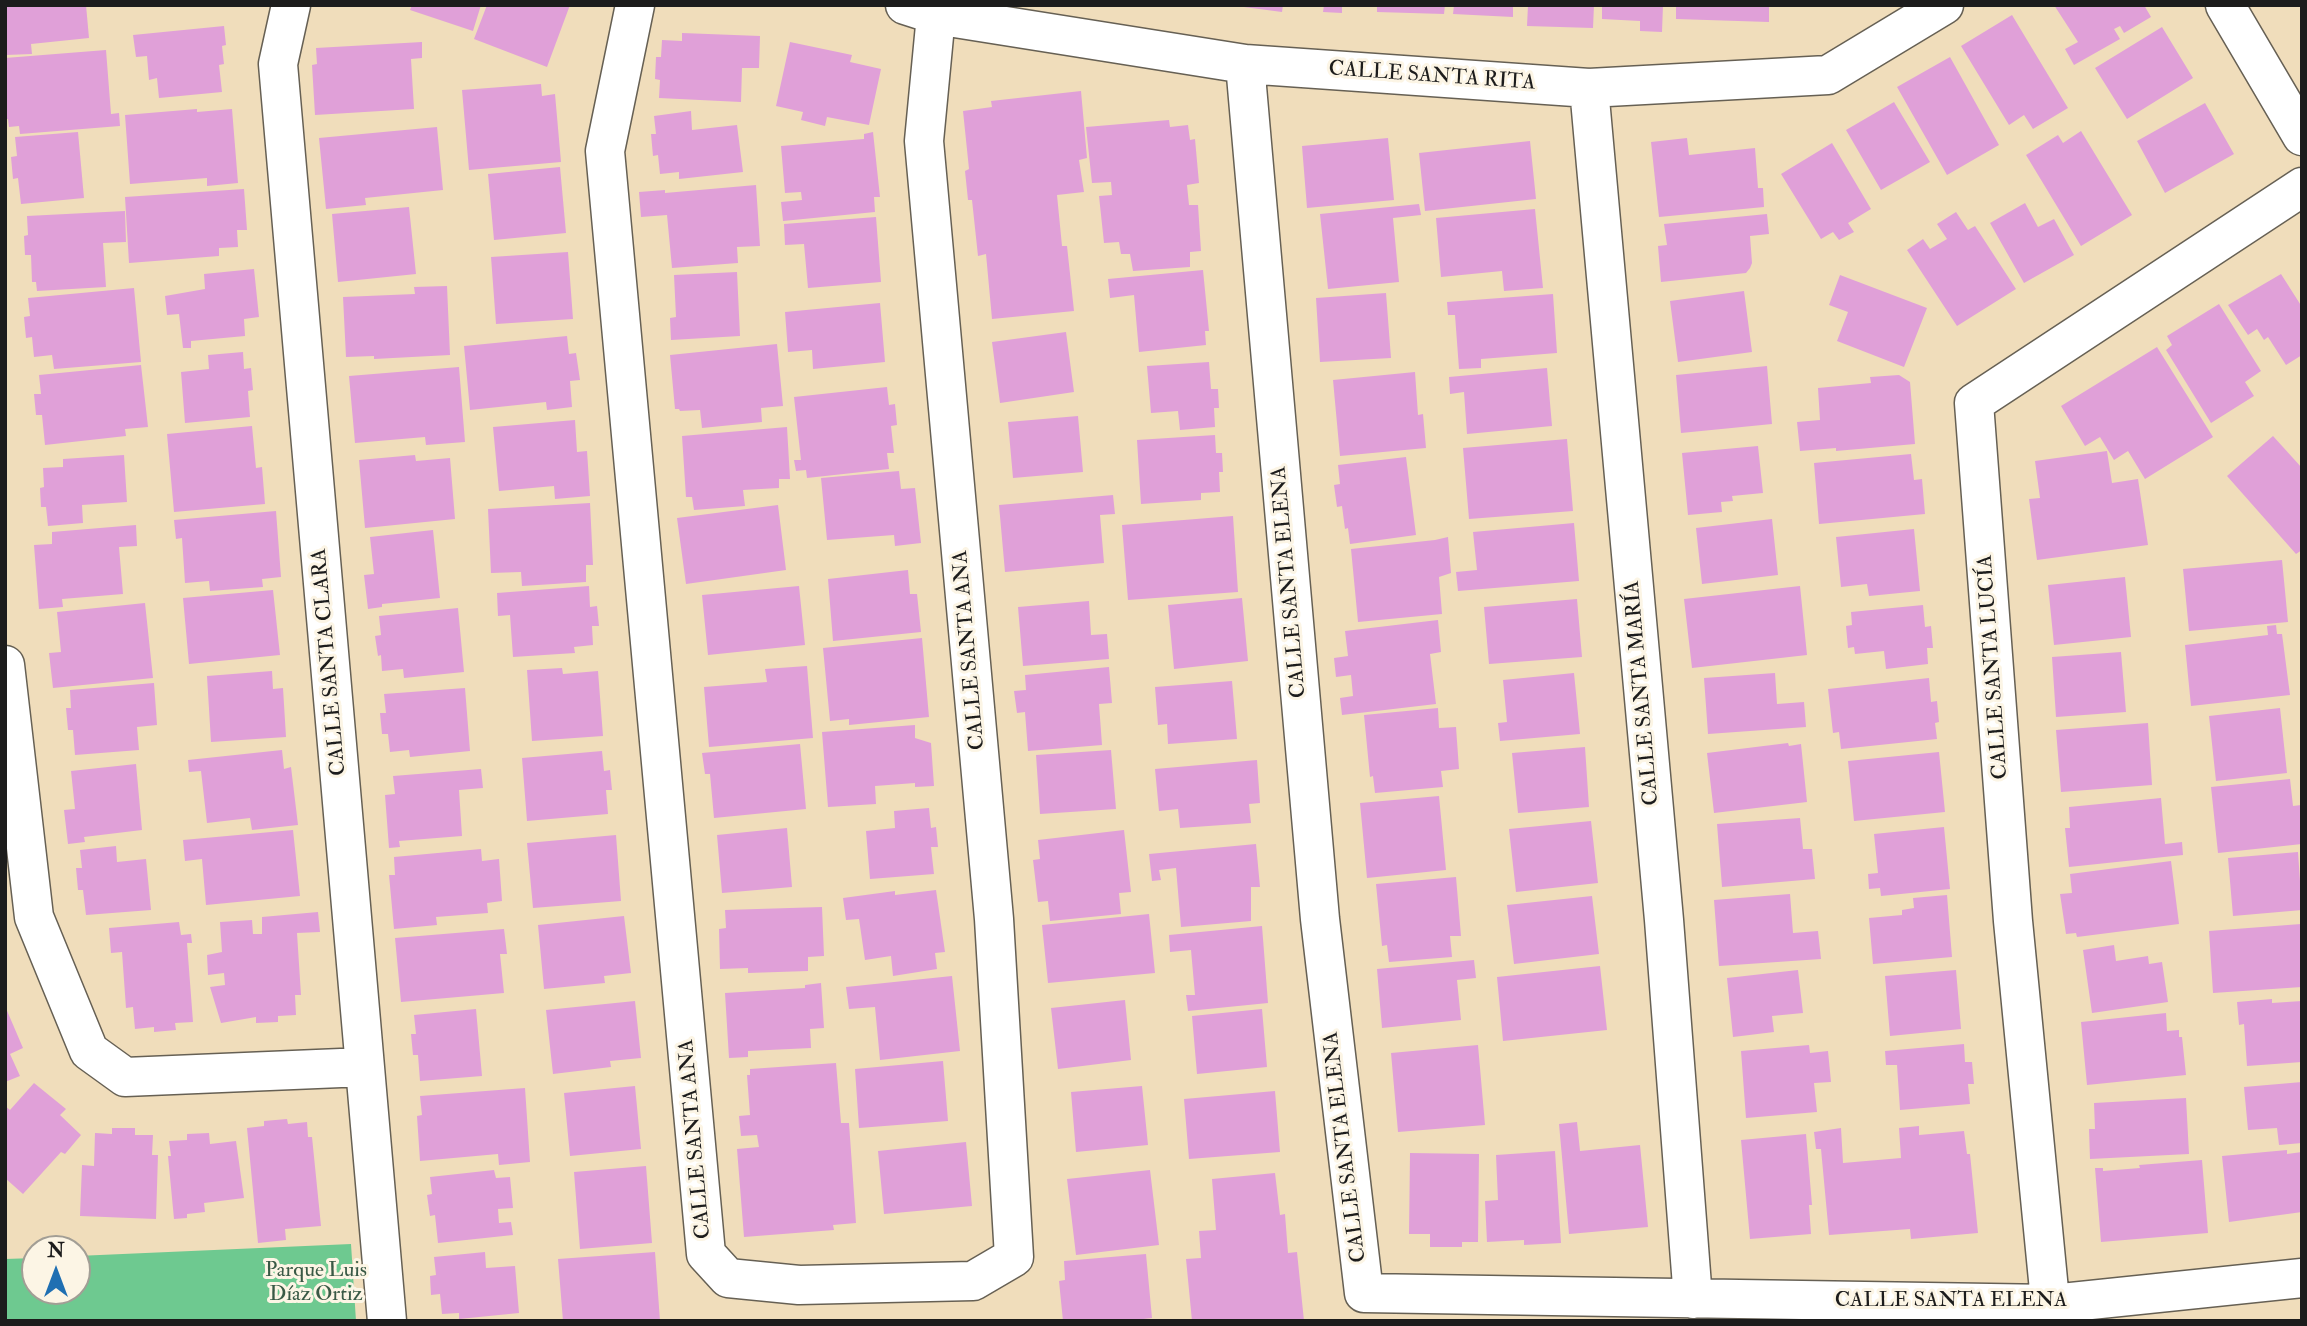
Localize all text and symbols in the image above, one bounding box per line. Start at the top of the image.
street label: CALLE SANTA RITA [1328,57,1536,97]
street label: CALLE SANTA ELENA [1267,465,1313,699]
street label: CALLE SANTA CLARA [308,547,352,777]
street label: CALLE SANTA ANA [949,549,991,751]
street label: CALLE SANTA LUCÍA [1974,554,2014,780]
street label: CALLE SANTA MARÍA [1621,579,1665,807]
street label: CALLE SANTA ELENA [1319,1030,1373,1264]
street label: CALLE SANTA ANA [675,1038,717,1240]
north arrow [21,1235,91,1305]
text: N [47,1239,65,1263]
park label: Parque Luis Díaz Ortiz [265,1258,367,1308]
street label: CALLE SANTA ELENA [1835,1288,2067,1314]

